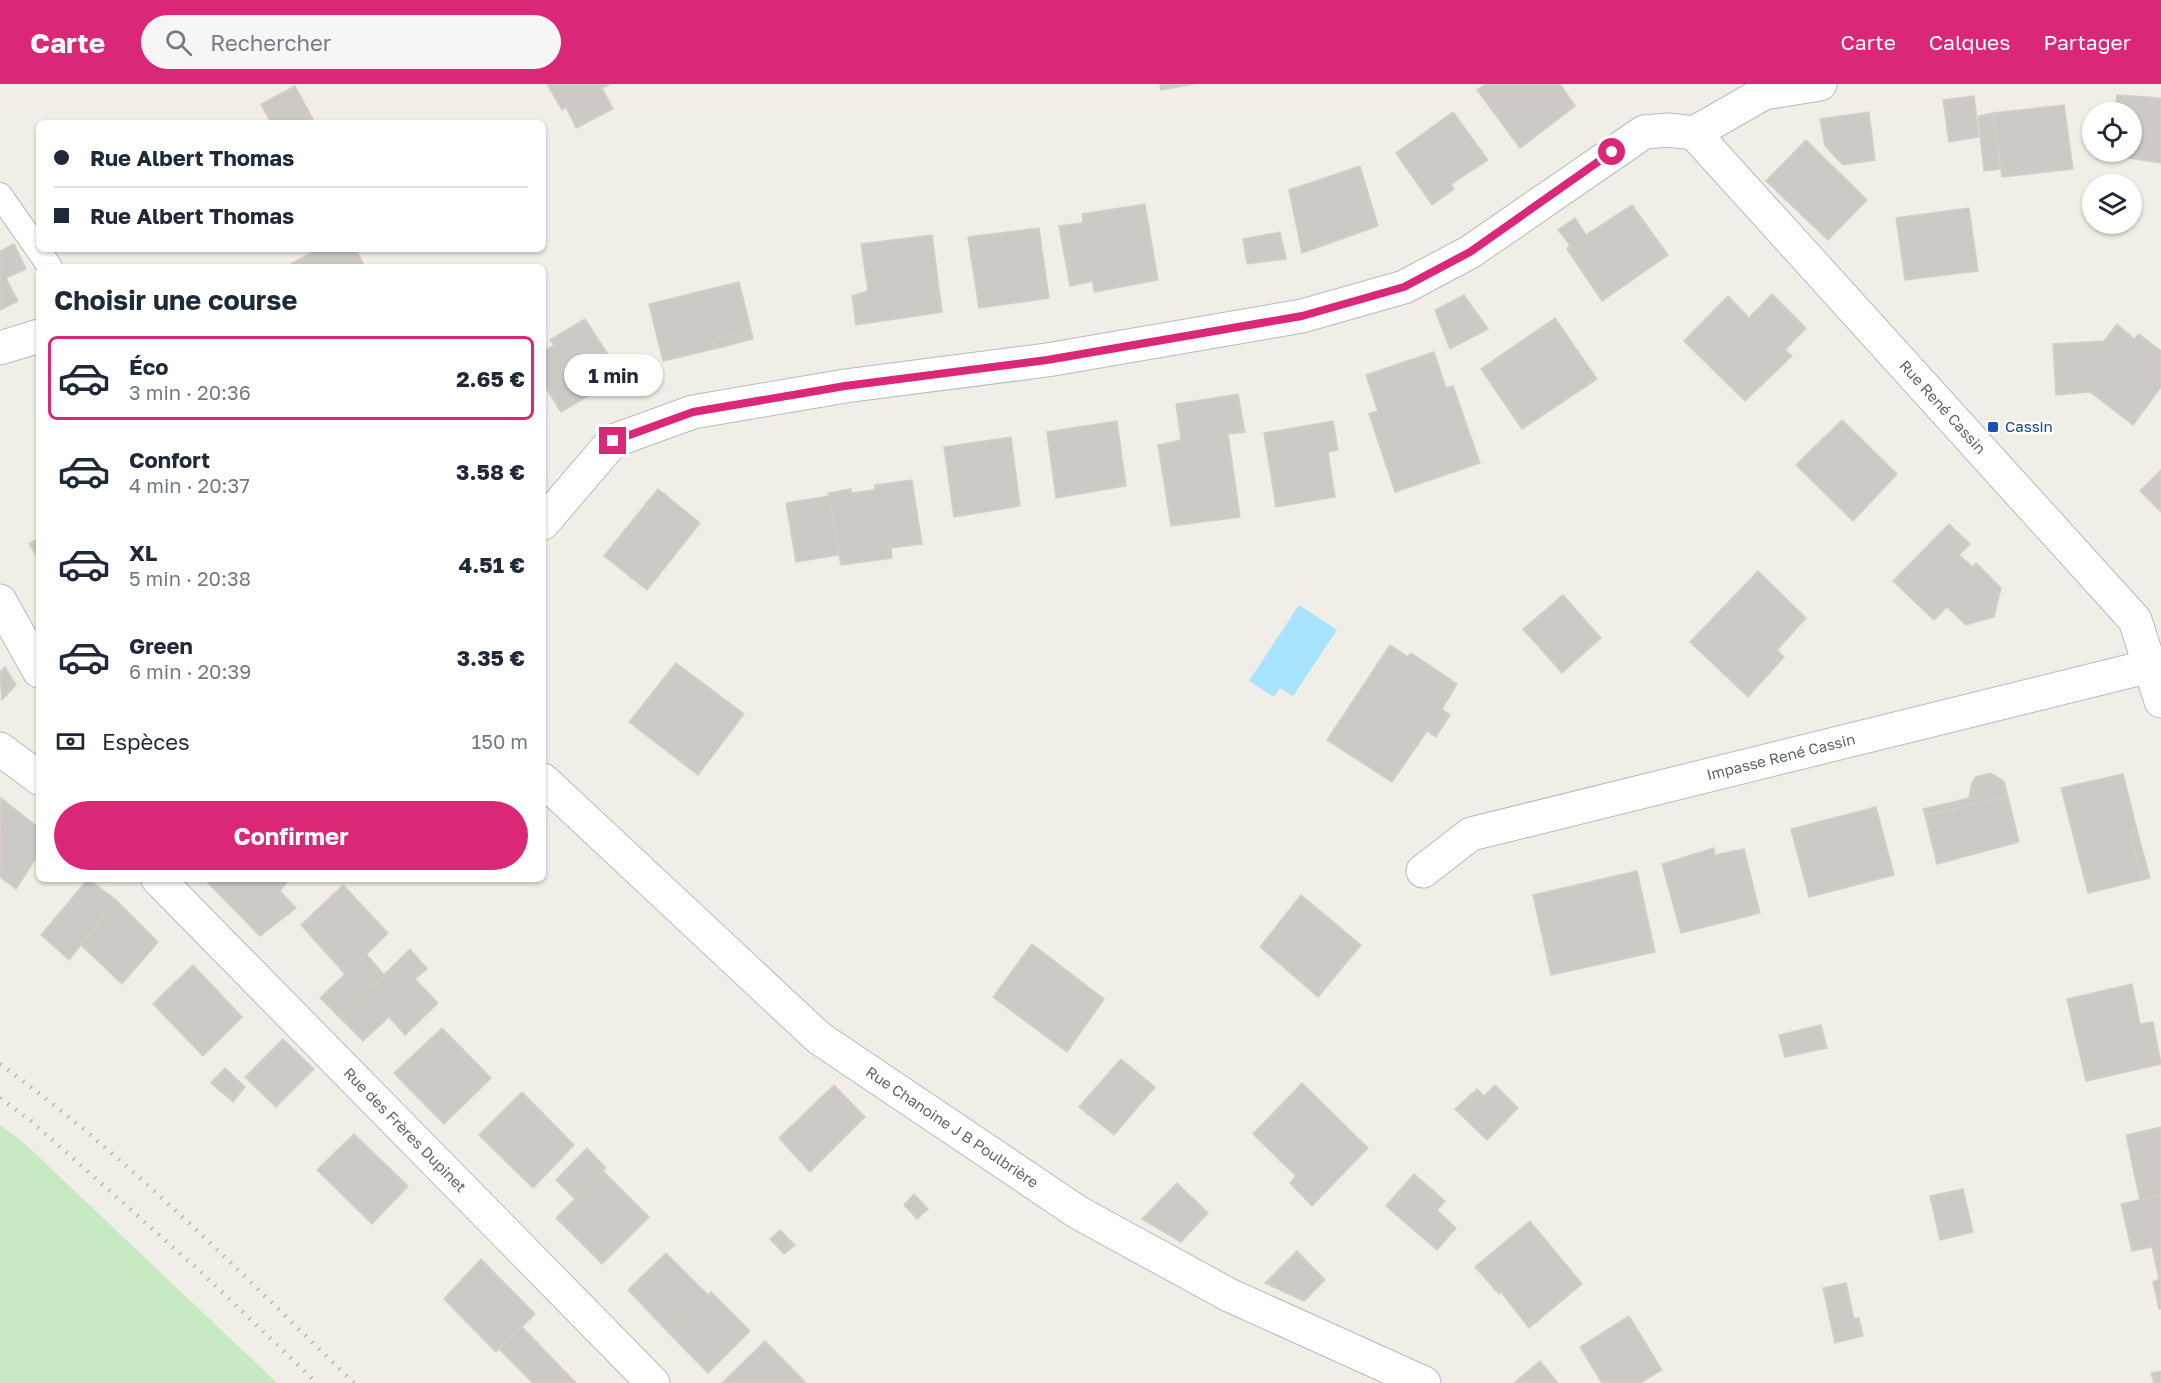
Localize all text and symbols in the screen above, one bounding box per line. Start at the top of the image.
search box [141,15,561,69]
text: Carte [30,26,105,59]
icon: search [162,26,195,59]
text: Rechercher [210,29,331,56]
text: Carte [1840,29,1896,55]
text: Calques [1929,29,2010,55]
text: Partager [2043,29,2131,55]
map controls [2082,102,2142,234]
button: locate [2082,102,2142,162]
route start [1598,138,1625,165]
text: Rue Albert Thomas [90,144,294,171]
button: layers [2082,174,2142,234]
text: Rue Albert Thomas [90,202,294,229]
text: Choisir une course [54,284,297,316]
icon: car [57,351,111,405]
text: Éco [129,353,168,380]
callout: 1 min [564,354,662,396]
street label: Rue René Cassin [1896,356,1990,457]
text: 1 min [588,363,639,387]
text: 2.65 € [456,365,525,392]
text: 3 min · 20:36 [129,380,251,404]
place label: Cassin [2005,417,2053,435]
marker: Cassin [1986,420,2000,434]
route end [599,427,626,454]
icon: car [57,444,111,498]
text: Confort [129,446,210,473]
text: 3.58 € [456,458,525,485]
text: 4 min · 20:37 [129,473,250,497]
icon: car [57,537,111,591]
text: XL [129,539,157,566]
text: 4.51 € [458,551,525,578]
text: 5 min · 20:38 [129,566,251,590]
icon: car [57,630,111,684]
text: Green [129,632,193,659]
text: 3.35 € [457,644,525,671]
text: 6 min · 20:39 [129,659,251,683]
icon: cash [54,725,87,758]
text: Espèces [102,728,190,755]
text: 150 m [472,729,528,753]
street label: Impasse René Cassin [1705,729,1857,783]
button: Confirmer [54,801,528,870]
street label: Rue Chanoine J B Poulbrière [863,1062,1042,1191]
street label: Rue des Frères Dupinet [340,1063,470,1195]

